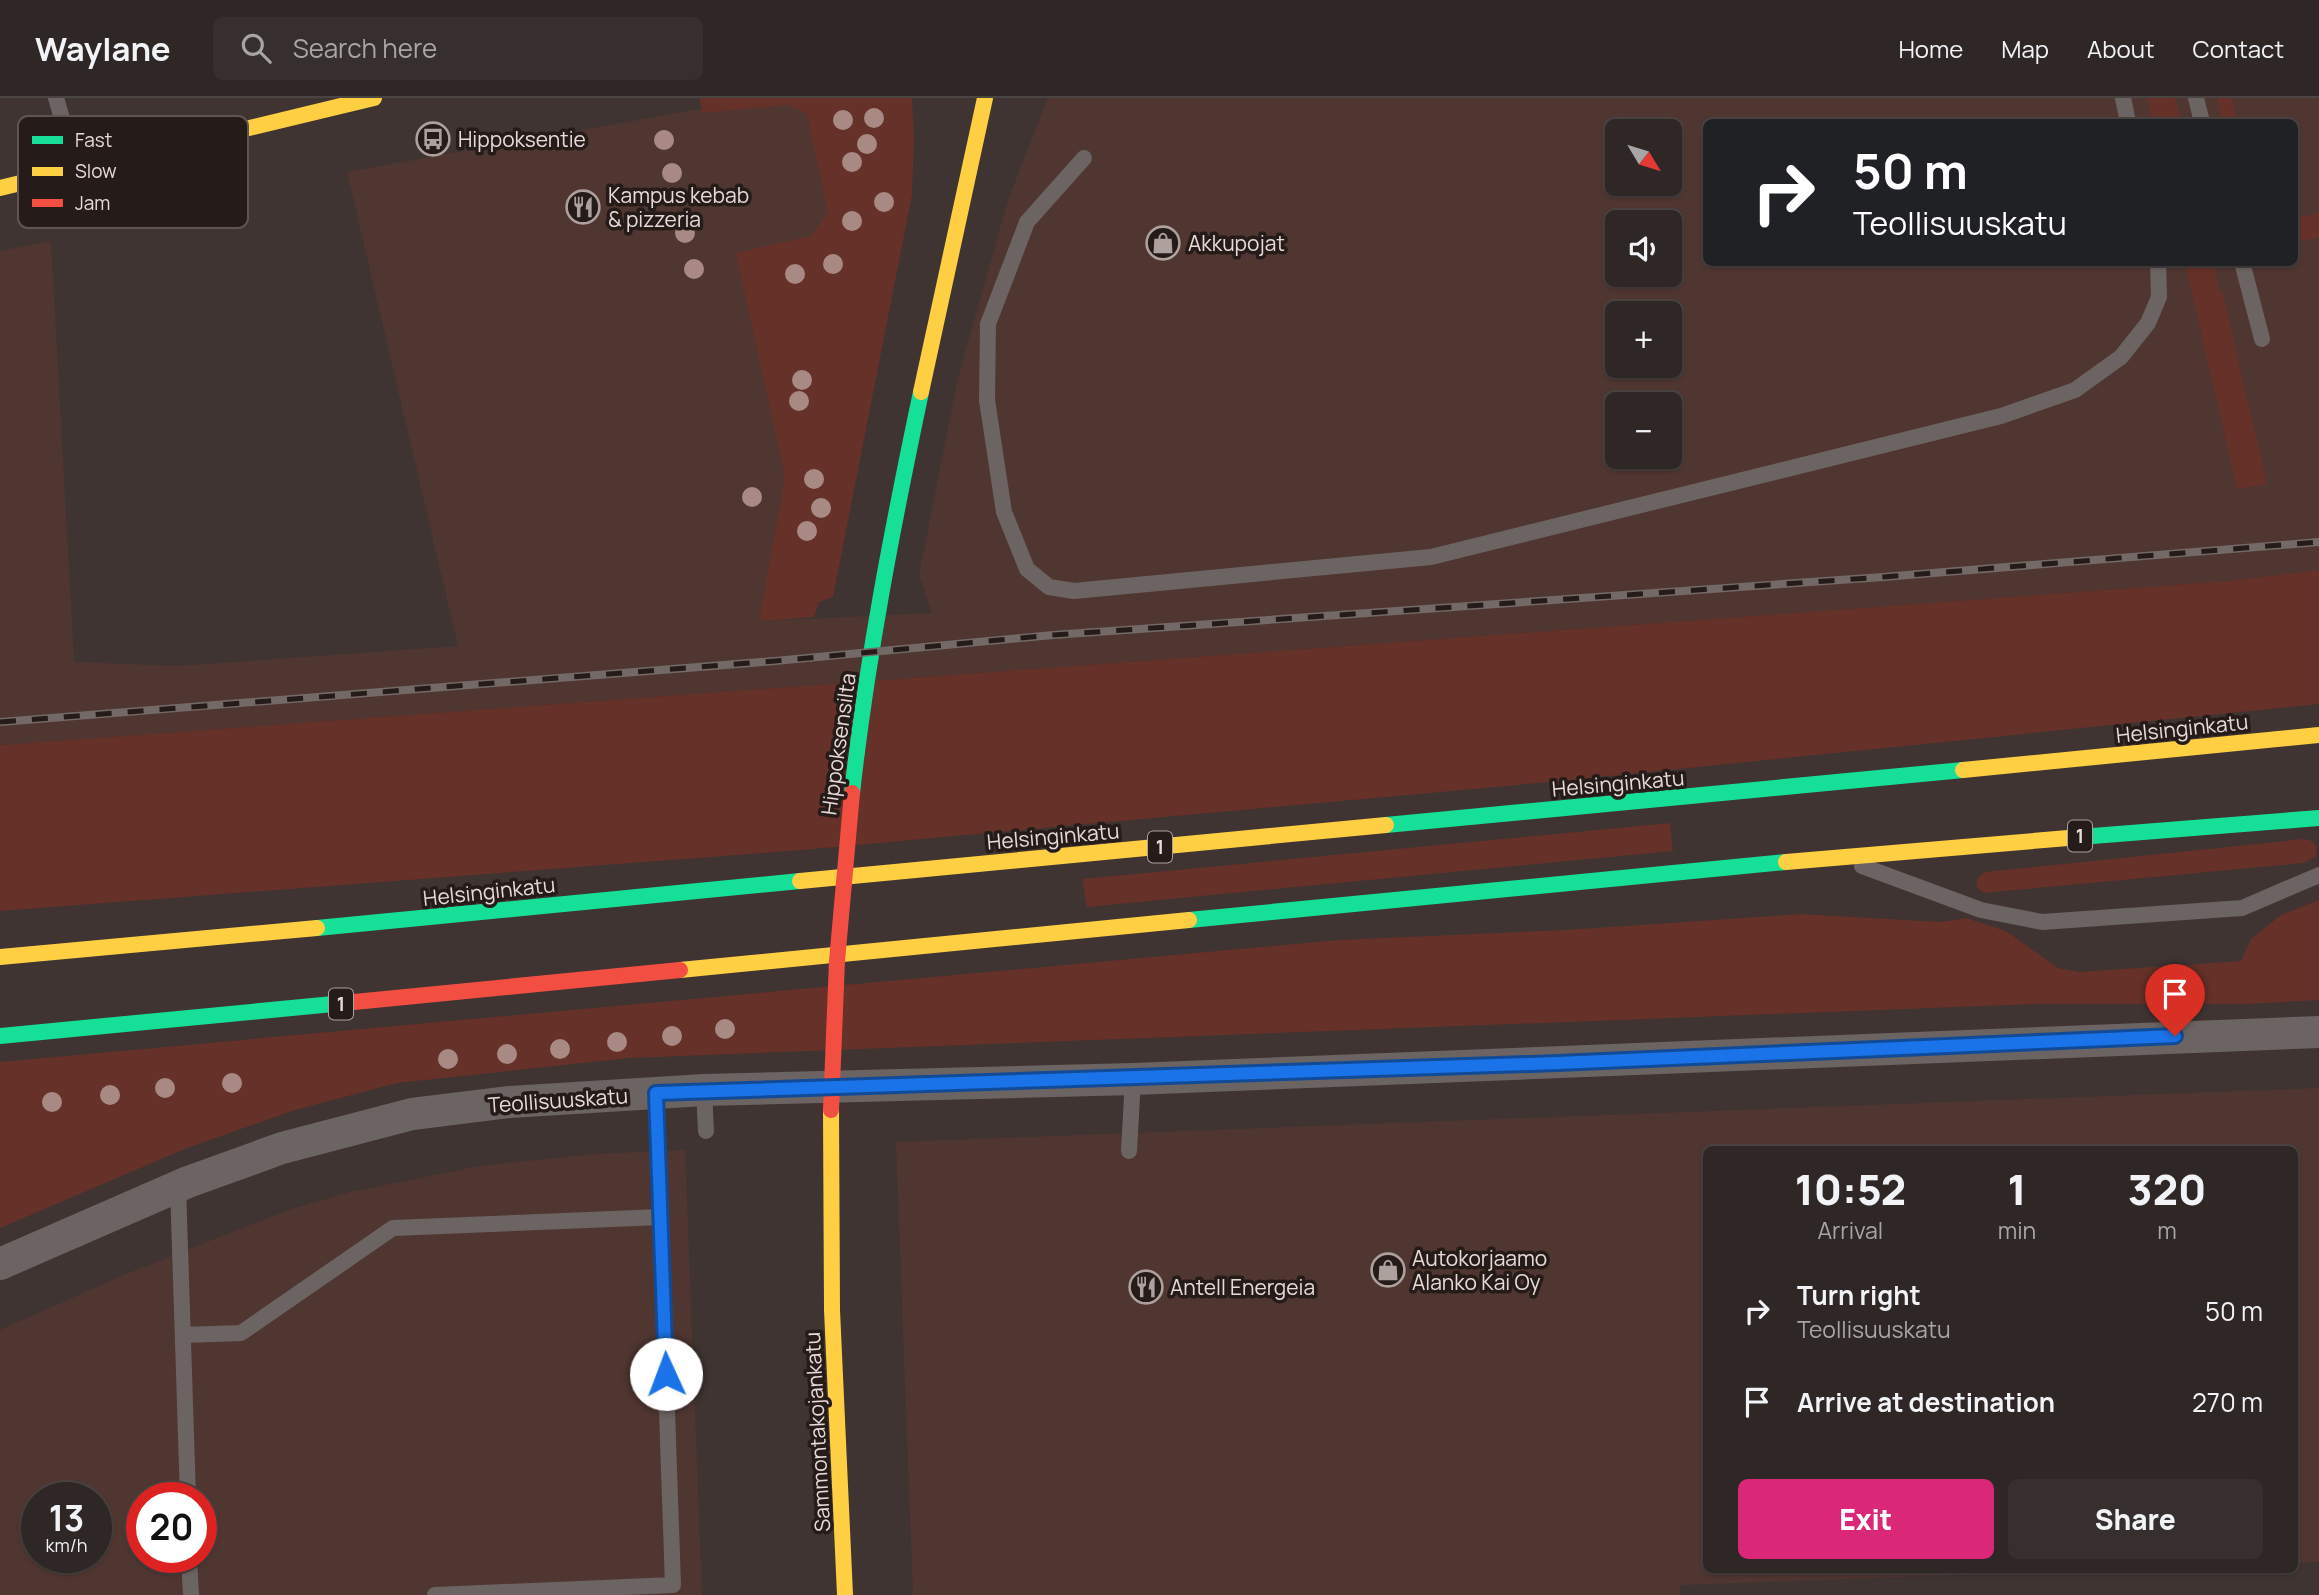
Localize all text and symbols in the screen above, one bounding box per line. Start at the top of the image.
search box [213,17,703,80]
text: Waylane [35,26,171,71]
icon: search [237,29,275,67]
text: Search here [293,30,437,66]
text: Home [1898,32,1963,65]
text: Map [2001,32,2049,65]
text: About [2087,32,2155,65]
text: Contact [2193,32,2284,65]
legend [18,116,248,228]
north arrow [1605,119,1682,196]
map controls [1605,119,1682,469]
bus stop icon: Hippoksentie [414,120,452,158]
place label: Hippoksentie [458,125,586,153]
text: Fast [75,127,112,153]
text: 50 m [1853,137,1968,204]
icon: right [1738,147,1829,238]
text: Slow [75,158,117,184]
place label: Kampus kebab & pizzeria [608,181,749,233]
restaurant icon: Kampus kebab & pizzeria [564,188,602,226]
text: Jam [75,190,110,216]
text: Teollisuuskatu [1853,201,2067,245]
button: sound [1605,210,1682,287]
shop icon: Akkupojat [1144,224,1182,262]
place label: Akkupojat [1188,229,1285,257]
button: + [1605,301,1682,378]
button: − [1605,392,1682,469]
street label: Hippoksensilta [814,671,862,817]
street label: Helsinginkatu [2115,707,2249,749]
street label: Helsinginkatu [1551,763,1685,803]
street label: Helsinginkatu [986,816,1120,856]
road number: 1 [2068,820,2092,852]
road number: 1 [1148,832,1172,862]
street label: Helsinginkatu [422,870,556,912]
pin [2145,964,2205,1036]
icon: arrive [2156,975,2194,1013]
road number: 1 [329,988,353,1020]
street label: Teollisuuskatu [487,1081,629,1119]
text: 10:52 [1795,1160,1906,1218]
text: 1 [2007,1160,2027,1218]
text: 320 [2128,1160,2206,1218]
text: Arrival [1818,1214,1883,1246]
text: min [1998,1214,2036,1246]
text: m [2157,1214,2177,1246]
place label: Autokorjaamo Alanko Kai Oy [1412,1244,1547,1296]
shop icon: Autokorjaamo Alanko Kai Oy [1369,1251,1407,1289]
restaurant icon: Antell Energeia [1127,1268,1165,1306]
place label: Antell Energeia [1170,1273,1315,1301]
text: Turn right [1797,1277,1921,1313]
icon: right [1738,1292,1776,1330]
text: 50 m [2205,1293,2263,1329]
text: Teollisuuskatu [1797,1313,1951,1345]
street label: Sammontakojankatu [798,1331,836,1533]
position arrow [629,1337,703,1411]
icon: arrive [1738,1383,1776,1421]
text: Arrive at destination [1797,1384,2055,1420]
text: 270 m [2192,1384,2263,1420]
button: Exit [1738,1479,1994,1559]
button: Share [2008,1479,2263,1559]
speed limit sign: 20 [126,1482,217,1573]
text: 13 [49,1494,84,1542]
text: km/h [46,1533,87,1557]

